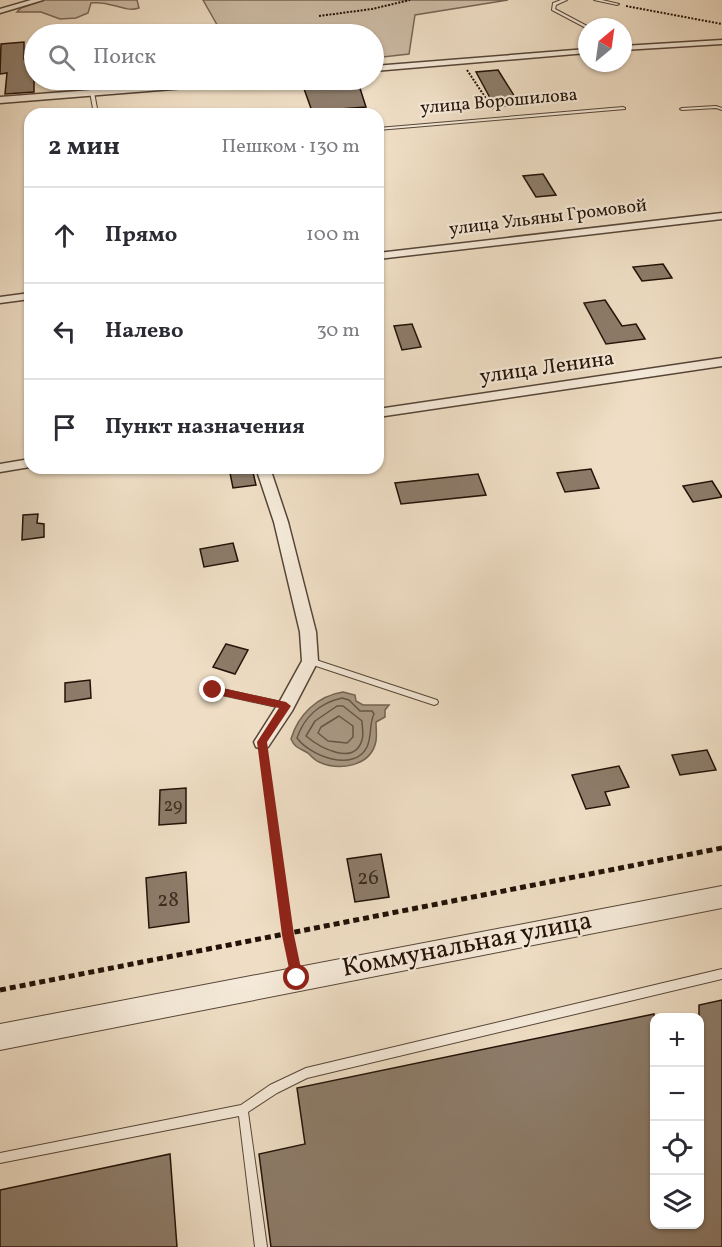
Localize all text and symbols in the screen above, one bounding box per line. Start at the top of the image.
north arrow [578,18,632,72]
search box [24,24,384,90]
icon: search [45,41,78,74]
text: Поиск [93,42,156,73]
street label: улица Ворошилова [419,83,579,121]
text: 2 мин [48,129,120,165]
text: Пешком · 130 m [221,133,360,161]
street label: улица Ульяны Громовой [448,193,648,243]
icon: ahead [48,219,81,252]
text: Прямо [105,220,177,251]
text: 100 m [306,221,360,249]
icon: left [48,315,81,348]
text: Налево [105,316,184,347]
text: 30 m [316,317,360,345]
street label: улица Ленина [478,344,616,392]
icon: arrive [48,411,81,444]
text: Пункт назначения [105,412,305,443]
route end [199,676,225,702]
house number: 29 [164,794,182,819]
house number: 26 [357,864,379,893]
house number: 28 [157,886,179,915]
street label: Коммунальная улица [339,903,595,987]
route start [283,964,309,990]
map controls [650,1013,704,1229]
button: + [650,1013,704,1067]
button: − [650,1067,704,1121]
button: locate [650,1121,704,1175]
button: layers [650,1175,704,1229]

